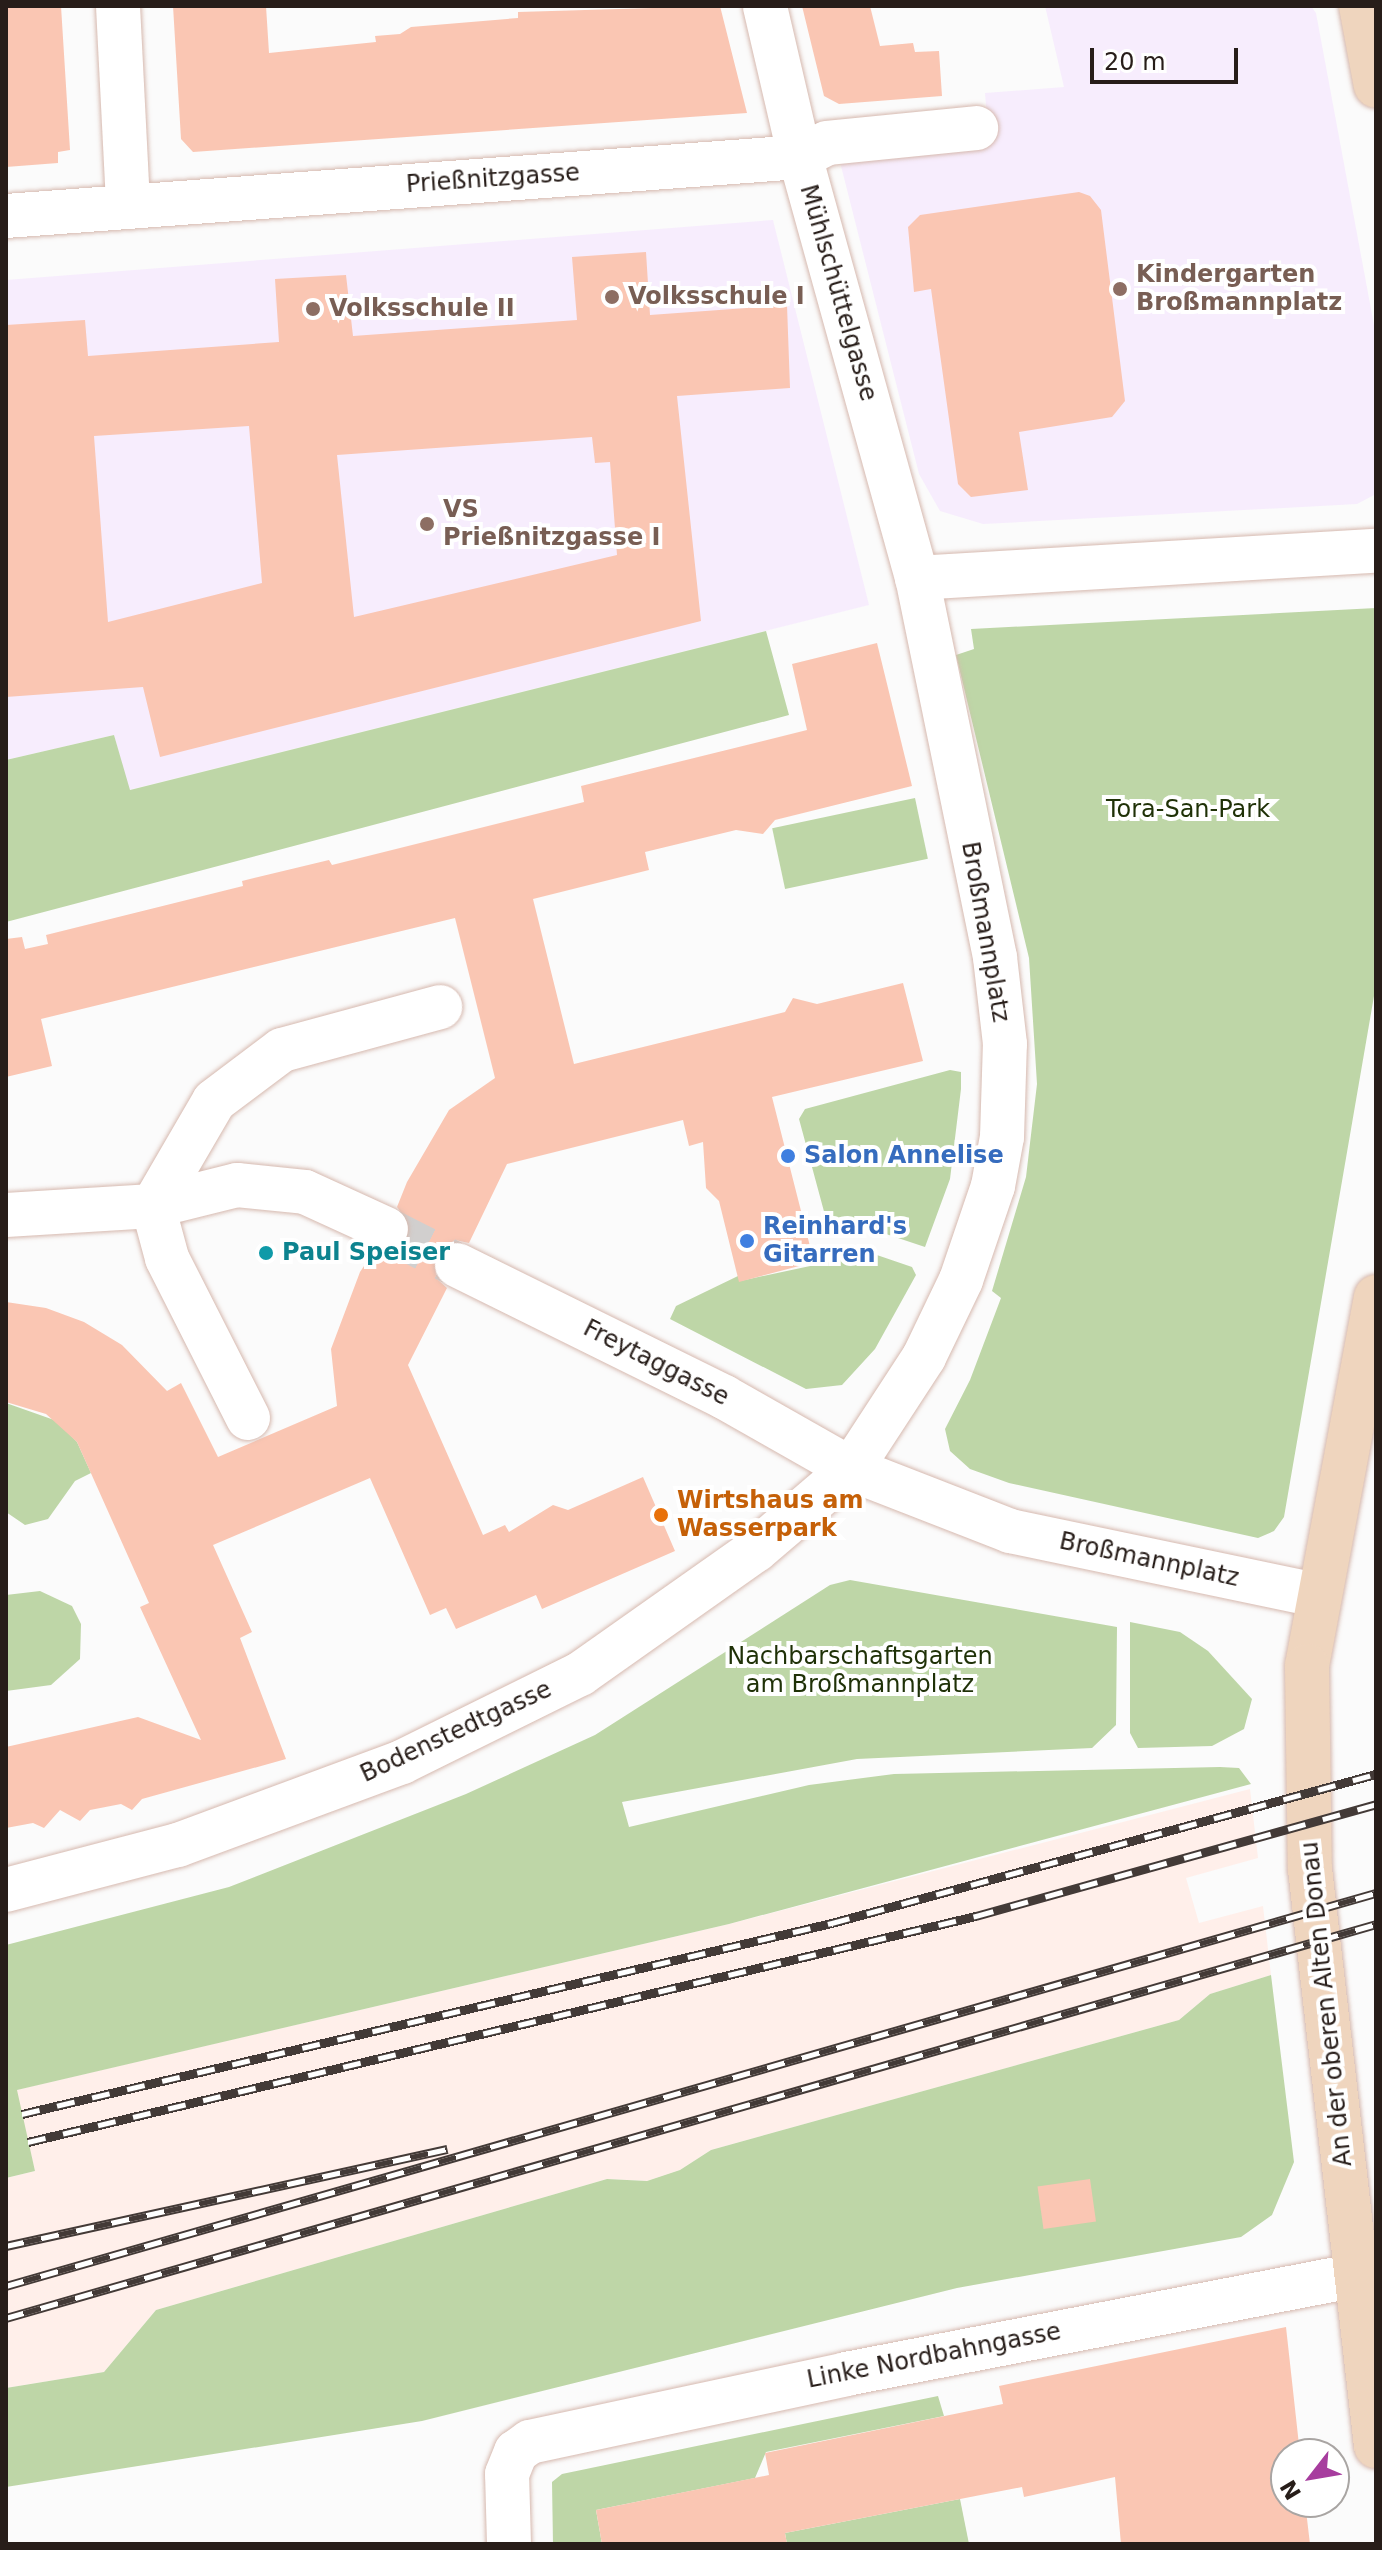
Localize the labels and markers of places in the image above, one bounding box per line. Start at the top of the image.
place label: Kindergarten Broßmannplatz [1136,261,1342,317]
marker: Kindergarten Broßmannplatz [1111,280,1129,298]
place label: Volksschule I [628,283,805,311]
marker: Volksschule I [603,288,621,306]
place label: Volksschule II [329,295,515,323]
marker: Volksschule II [304,300,322,318]
place label: VS Prießnitzgasse I [443,496,660,552]
marker: VS Prießnitzgasse I [418,515,436,533]
place label: Salon Annelise [804,1142,1004,1170]
marker: Salon Annelise [779,1147,797,1165]
place label: Reinhard's Gitarren [763,1213,907,1269]
marker: Reinhard's Gitarren [738,1232,756,1250]
place label: Paul Speiser [282,1239,450,1267]
marker: Paul Speiser [257,1244,275,1262]
place label: Wirtshaus am Wasserpark [677,1487,864,1543]
marker: Wirtshaus am Wasserpark [652,1506,670,1524]

